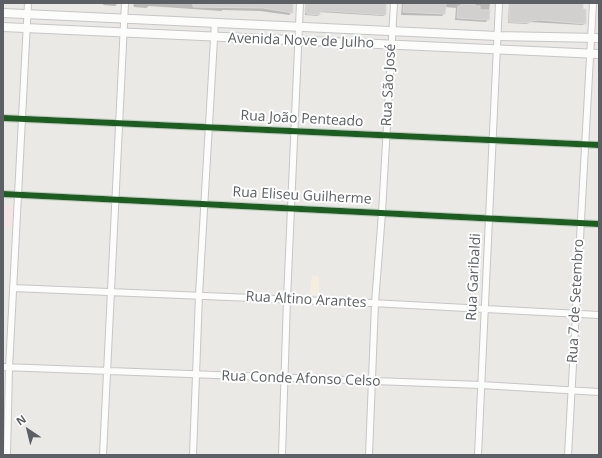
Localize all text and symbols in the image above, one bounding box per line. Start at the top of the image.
street label: Avenida Nove de Julho [228,30,374,52]
street label: Rua São José [378,43,400,127]
street label: Rua João Penteado [240,107,364,131]
street label: Rua Eliseu Guilherme [232,184,372,208]
street label: Rua Garibaldi [463,233,485,321]
street label: Rua 7 de Setembro [564,238,588,364]
street label: Rua Altino Arantes [245,288,367,312]
street label: Rua Conde Afonso Celso [221,368,381,390]
north arrow [8,410,48,450]
text: N [13,411,29,428]

